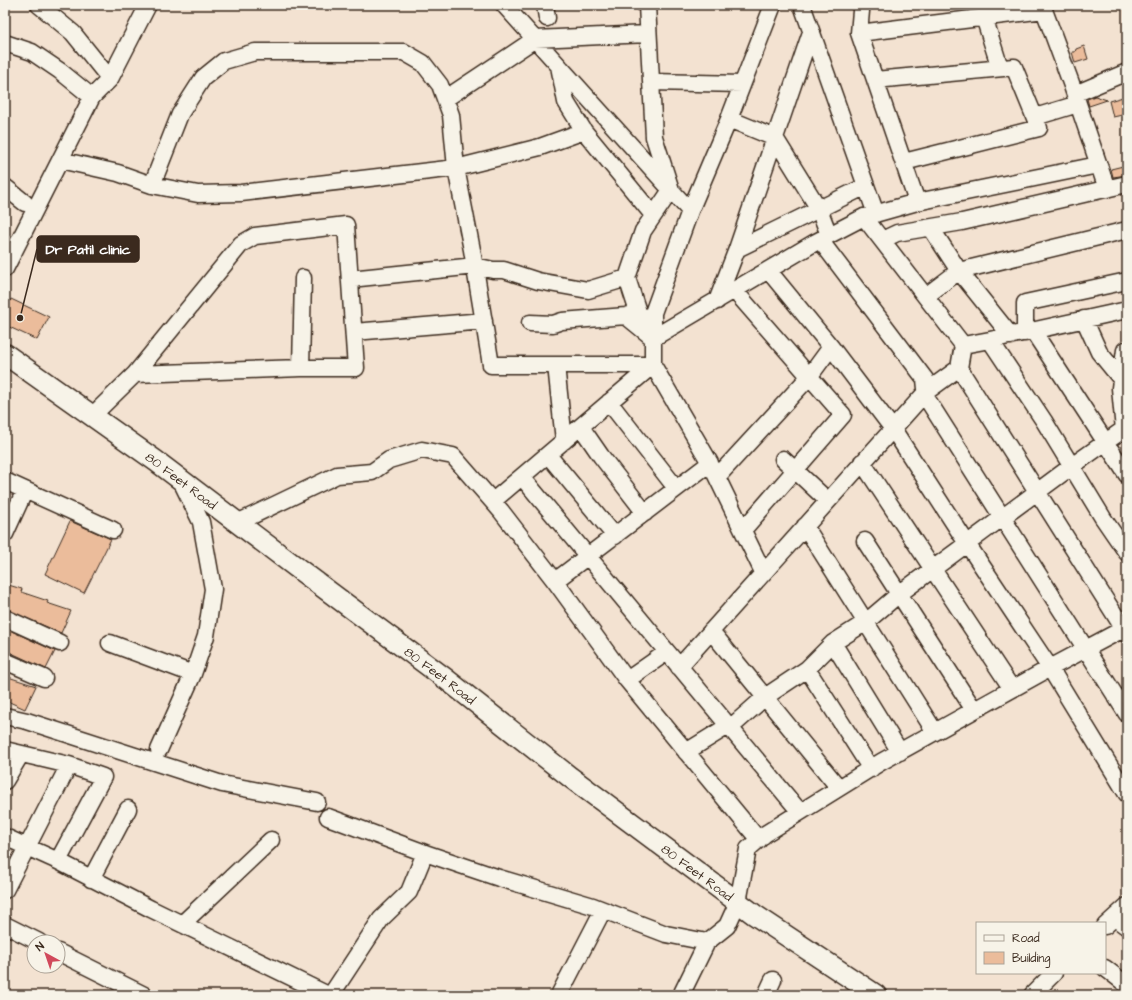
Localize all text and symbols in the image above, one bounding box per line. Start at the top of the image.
callout: Dr Patil clinic [37,236,139,262]
text: Dr Patil clinic [45,240,131,260]
street label: 80 Feet Road [141,448,221,514]
street label: 80 Feet Road [400,643,479,709]
street label: 80 Feet Road [657,840,737,906]
legend [976,922,1106,974]
text: Road [1012,930,1040,947]
north arrow [26,934,66,974]
text: N [32,939,47,955]
text: Building [1012,950,1050,968]

